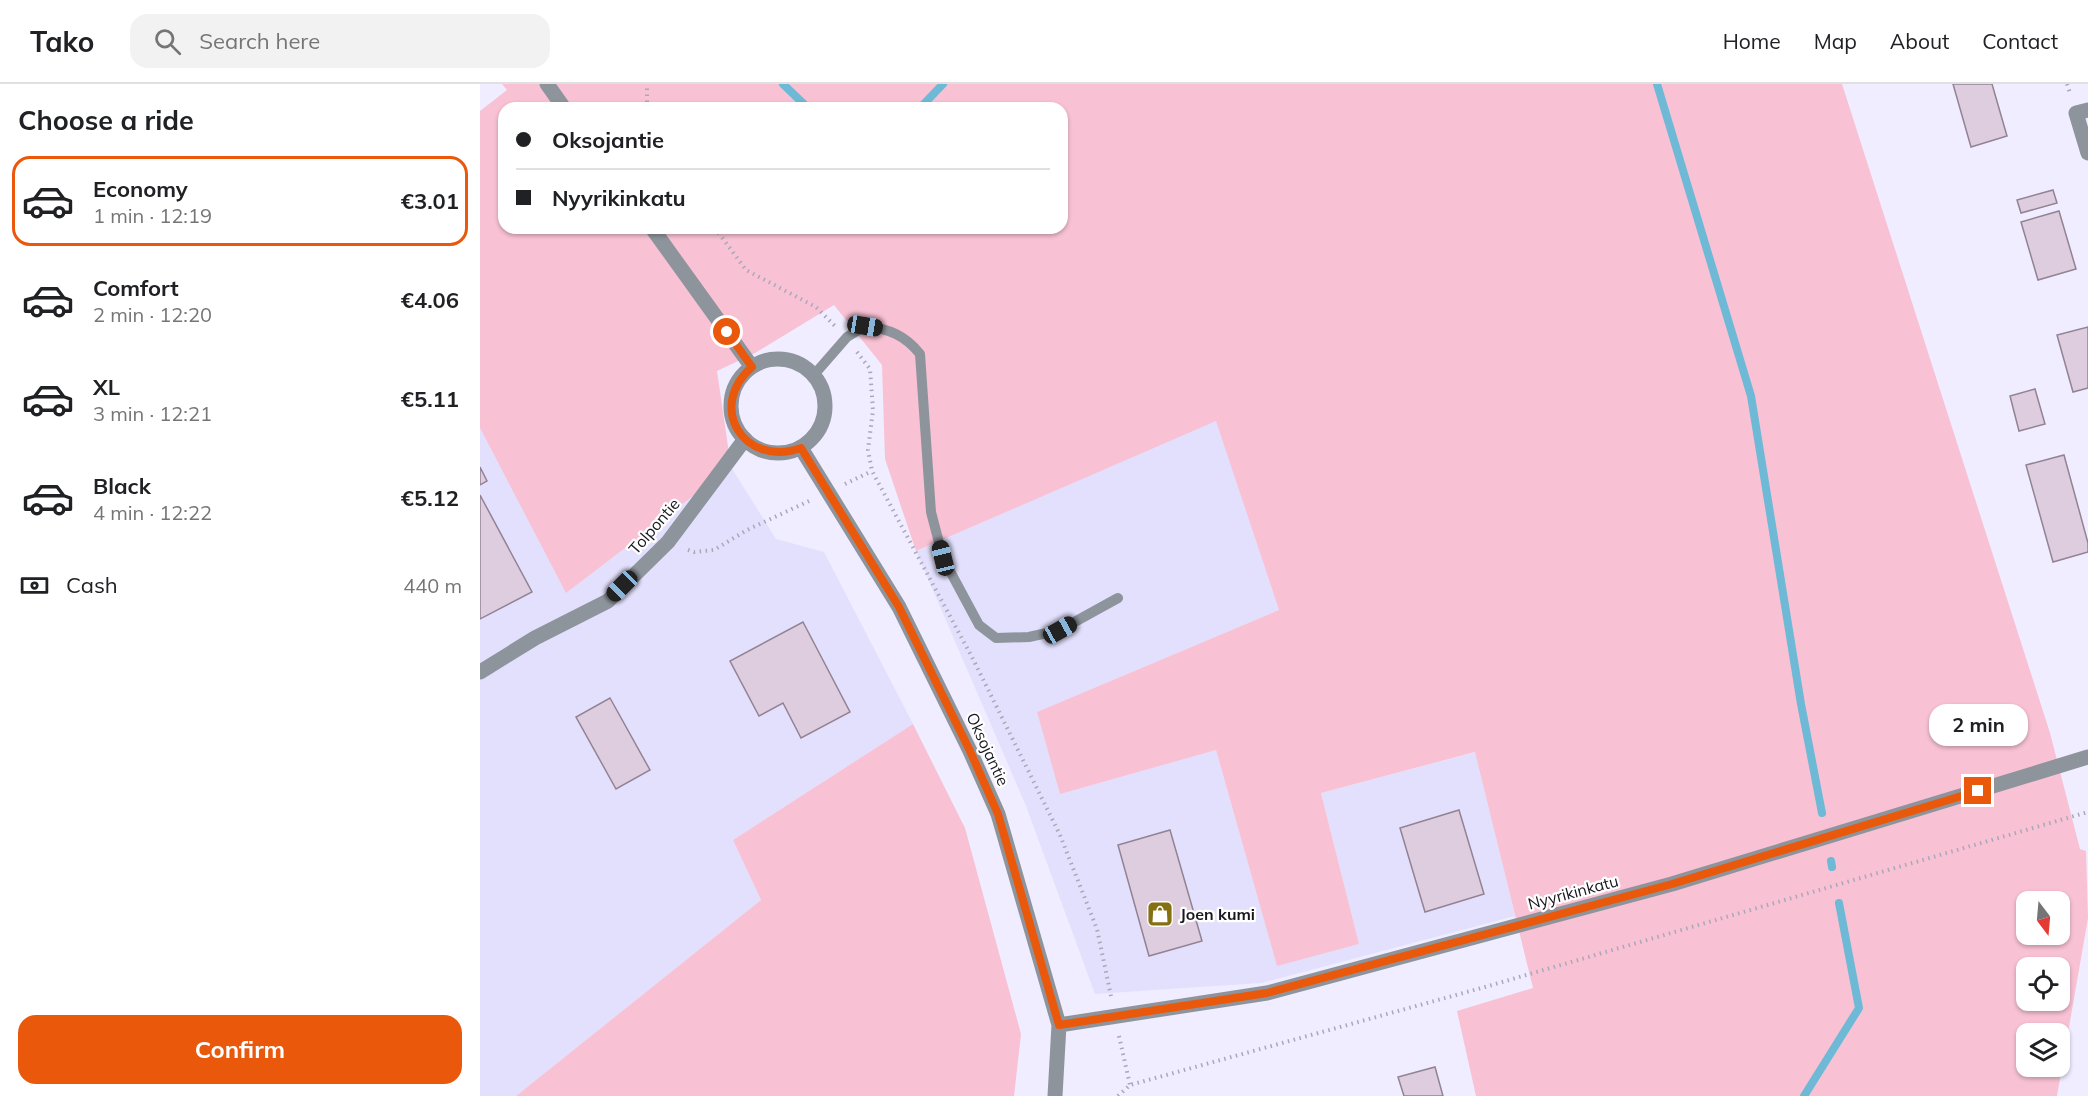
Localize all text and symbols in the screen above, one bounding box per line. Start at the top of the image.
search box [130,14,550,68]
text: Tako [30,24,94,59]
icon: search [151,25,184,58]
text: Search here [199,27,320,55]
text: Home [1723,28,1781,54]
text: Map [1814,28,1857,54]
text: About [1890,28,1949,54]
text: Contact [1982,28,2058,54]
text: Choose a ride [18,103,194,137]
text: Oksojantie [552,126,664,154]
icon: car [21,174,75,228]
text: Economy [93,175,188,203]
text: Nyyrikinkatu [552,184,686,212]
text: €3.01 [401,187,459,215]
text: 1 min · 12:19 [93,203,212,228]
icon: car [21,273,75,327]
text: Comfort [93,274,179,302]
text: €4.06 [401,286,459,314]
text: 2 min · 12:20 [93,302,212,327]
car [846,314,884,338]
route start [713,318,740,345]
icon: car [21,372,75,426]
text: XL [93,373,120,401]
text: €5.11 [401,385,459,413]
text: 3 min · 12:21 [93,401,212,426]
icon: car [21,471,75,525]
text: Black [93,472,151,500]
text: €5.12 [401,484,459,512]
street label: Tolpontie [624,494,684,558]
text: 4 min · 12:22 [93,500,212,525]
car [930,538,956,578]
car [603,567,641,605]
icon: cash [18,569,51,602]
text: Cash [66,571,118,599]
text: 440 m [403,573,462,598]
car [1040,613,1080,647]
callout: 2 min [1928,704,2027,746]
street label: Oksojantie [962,709,1014,789]
text: 2 min [1952,712,2005,737]
route end [1964,777,1991,804]
street label: Nyyrikinkatu [1526,870,1620,914]
north arrow [2016,891,2070,945]
map controls [2016,891,2070,1077]
shop icon: Joen kumi [1145,899,1175,929]
place label: Joen kumi [1180,904,1255,924]
button: locate [2016,957,2070,1011]
button: Confirm [18,1015,462,1084]
button: layers [2016,1023,2070,1077]

